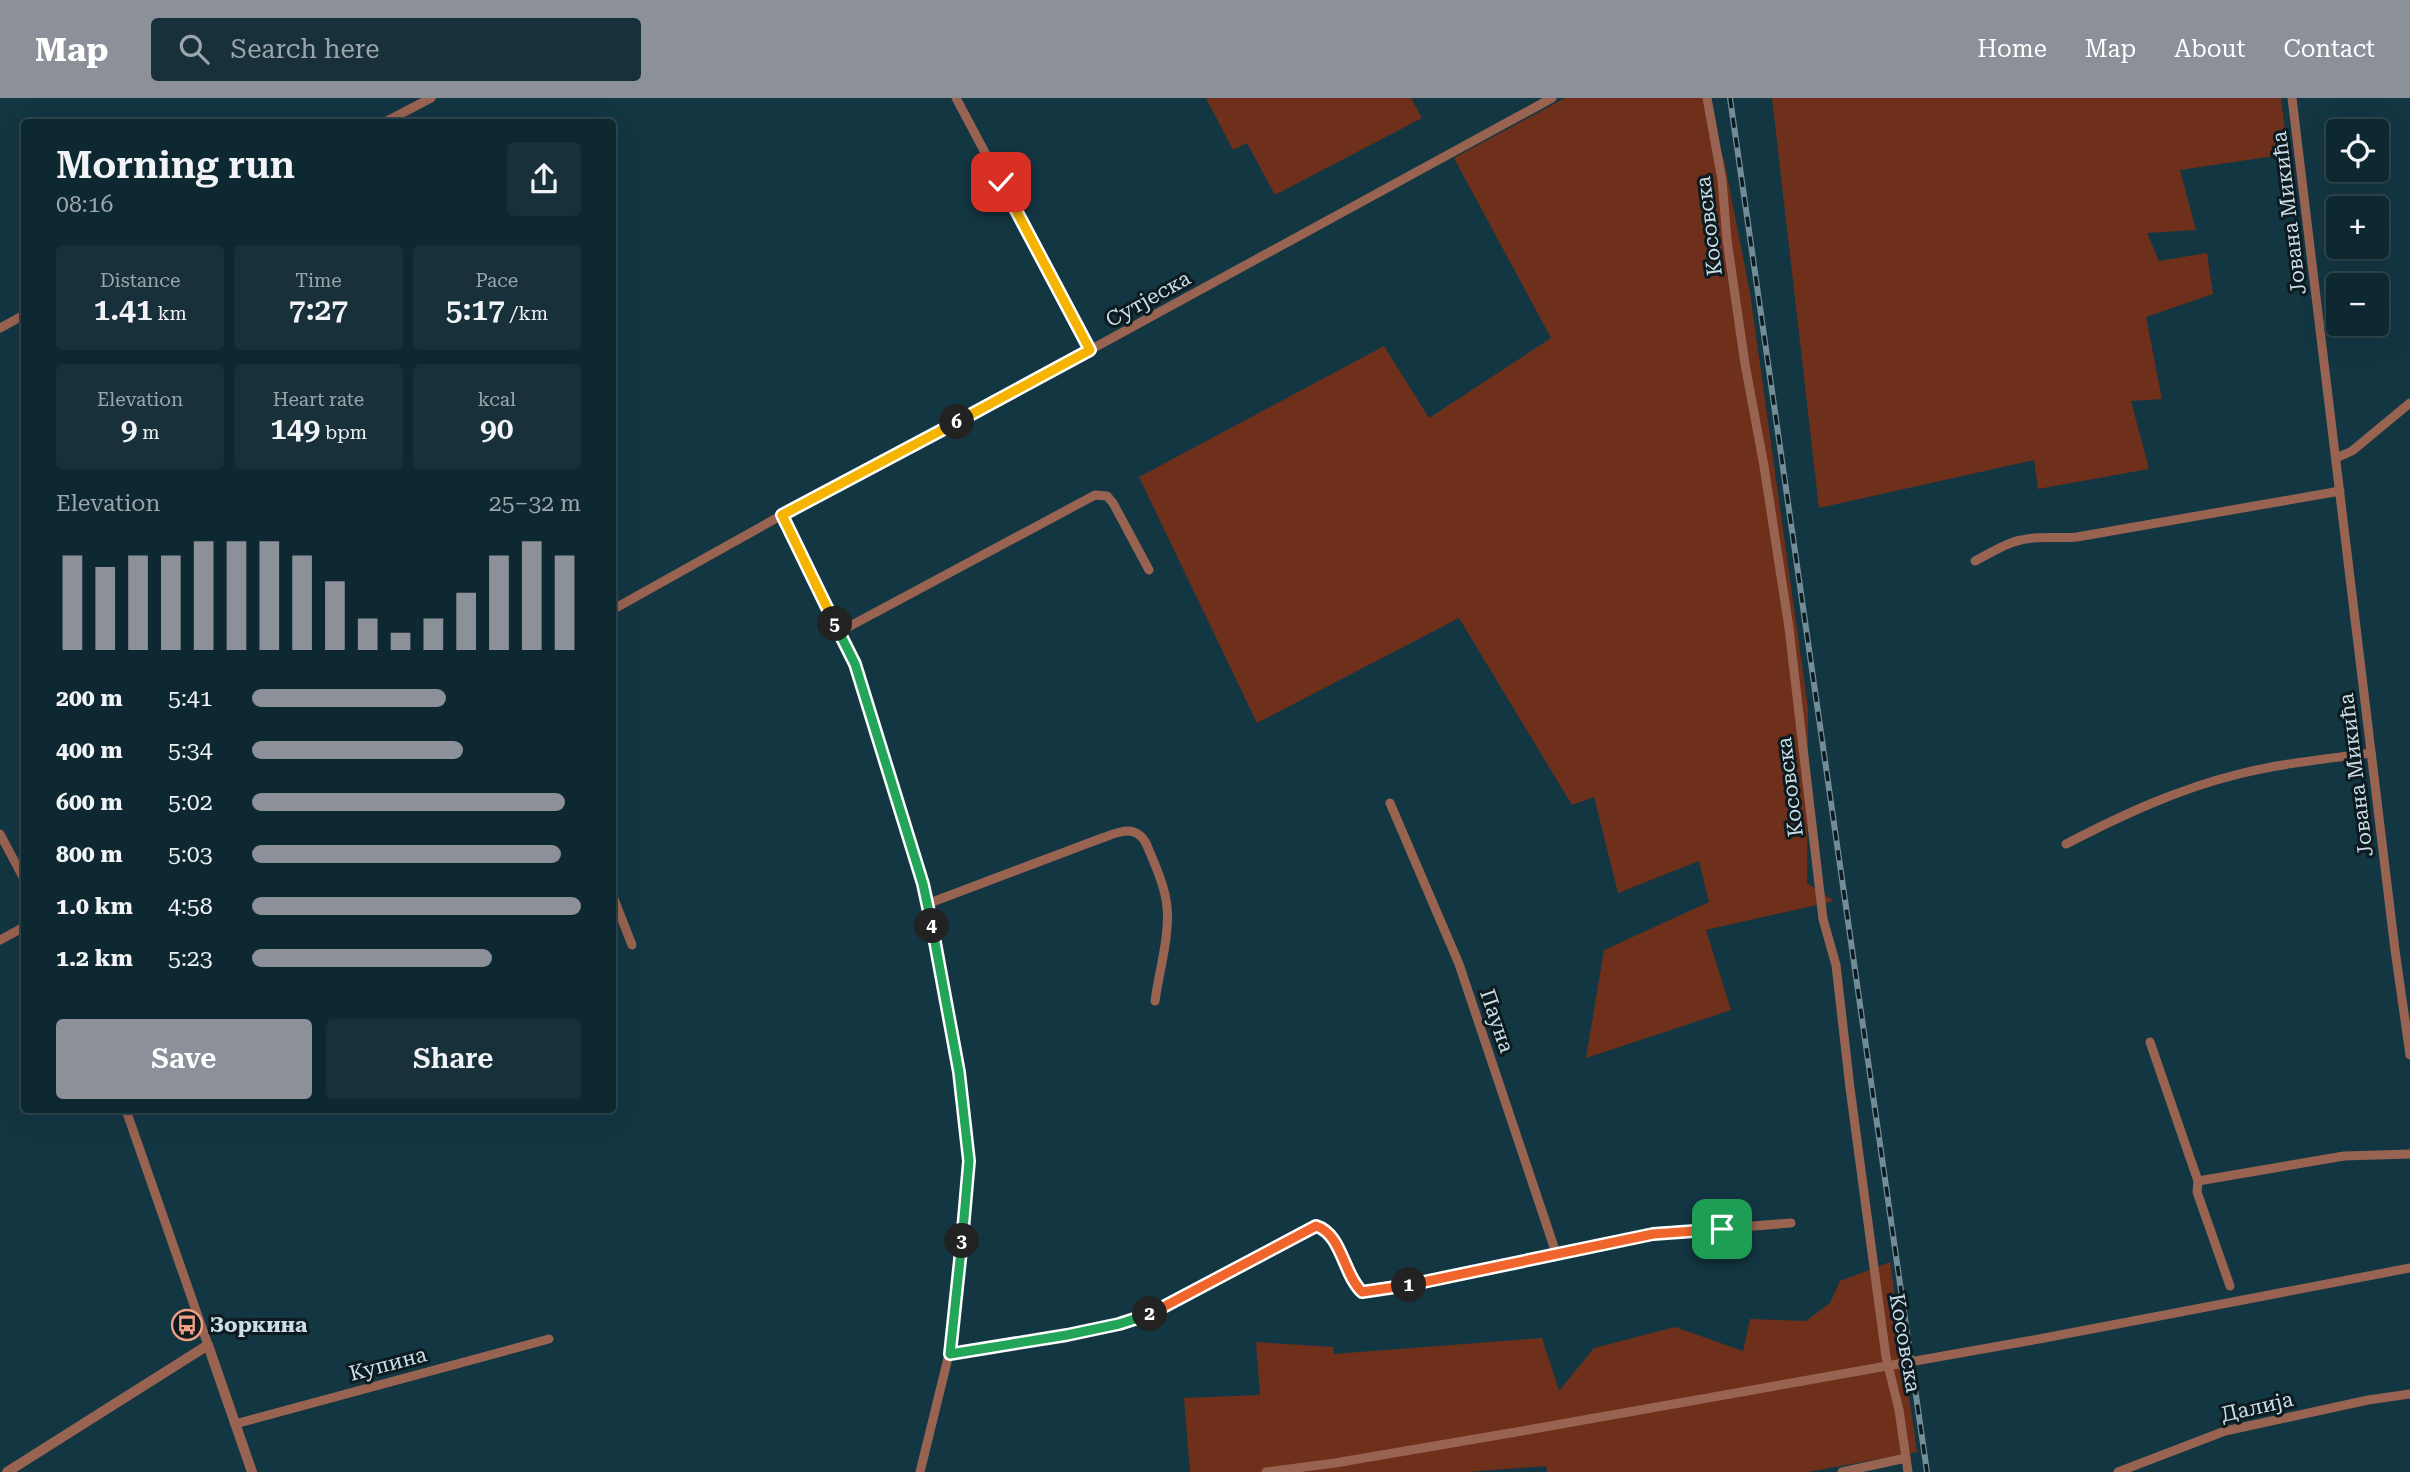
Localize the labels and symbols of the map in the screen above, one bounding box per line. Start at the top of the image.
street label: Јована Микића [2267,129,2311,296]
pin [971,152,1031,212]
street label: Косовска [1691,174,1727,277]
street label: Сутјеска [1101,266,1195,332]
pin: 6 [940,404,974,440]
pin: 5 [818,606,852,642]
street label: Јована Микића [2334,691,2378,858]
street label: Косовска [1772,735,1808,838]
pin: 4 [914,908,950,944]
street label: Пауна [1475,986,1519,1056]
pin [1692,1199,1752,1259]
pin: 3 [944,1224,979,1258]
pin: 1 [1392,1268,1426,1302]
street label: Косовска [1884,1292,1926,1395]
pin: 2 [1132,1296,1168,1332]
bus stop icon: Зоркина [170,1308,204,1342]
place label: Зоркина [210,1313,308,1337]
street label: Купина [347,1342,430,1386]
street label: Далија [2219,1387,2296,1427]

